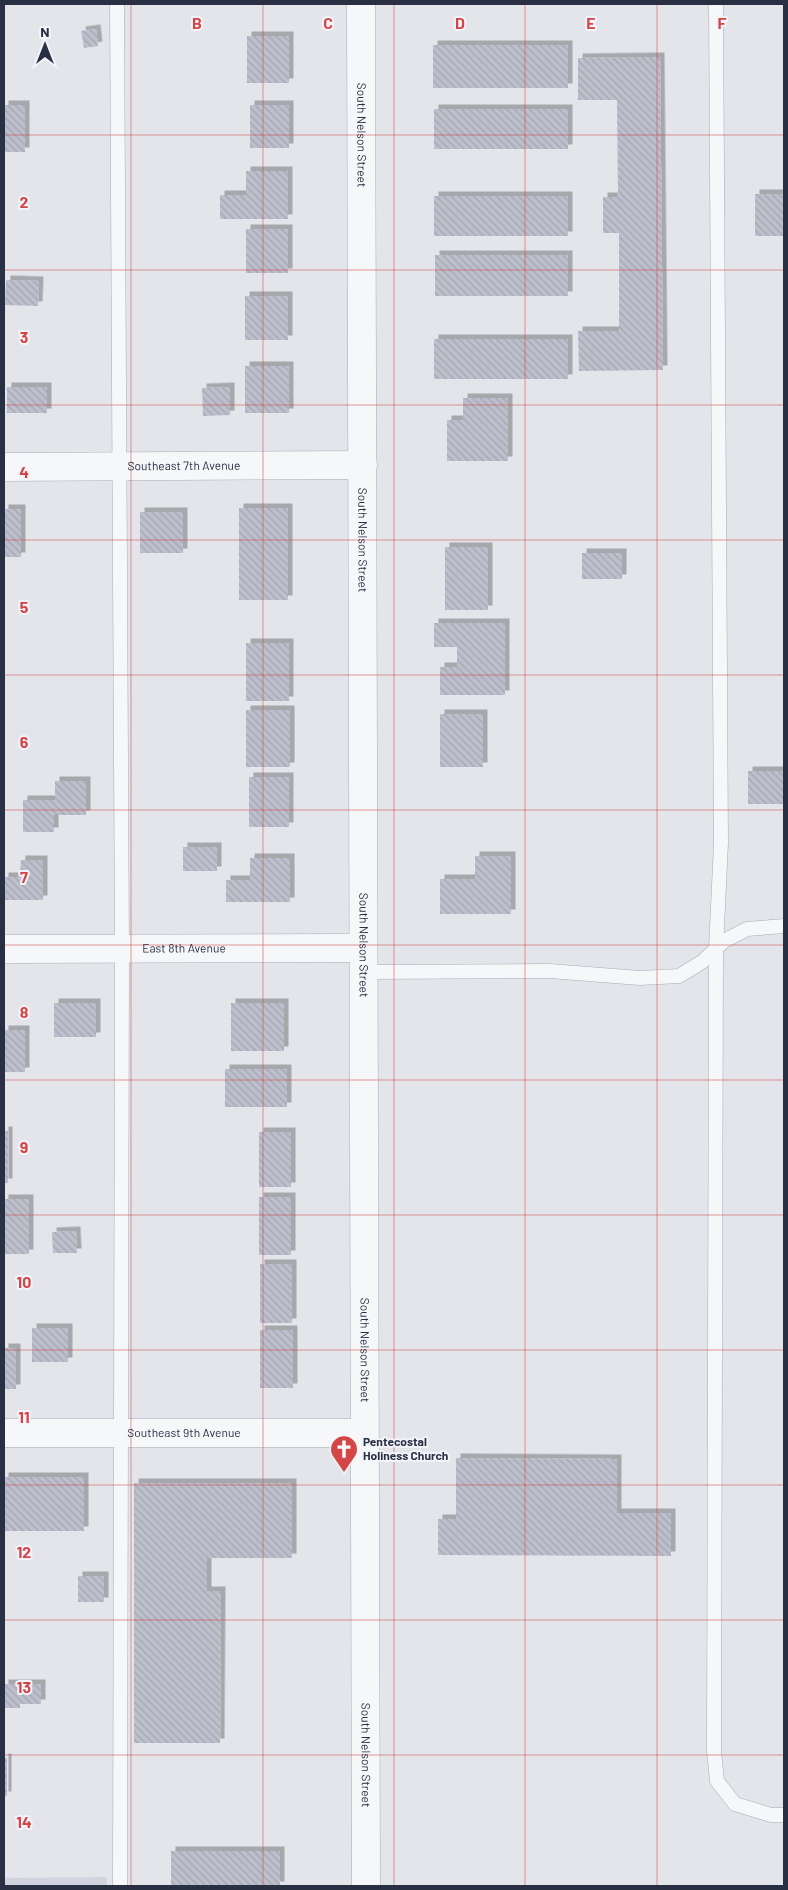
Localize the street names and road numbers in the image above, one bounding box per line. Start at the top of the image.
street label: South Nelson Street [355,83,369,187]
street label: Southeast 7th Avenue [128,458,240,472]
street label: South Nelson Street [356,488,371,592]
street label: South Nelson Street [357,893,372,997]
street label: East 8th Avenue [142,940,226,955]
street label: South Nelson Street [358,1298,373,1402]
street label: Southeast 9th Avenue [127,1425,241,1439]
street label: South Nelson Street [360,1703,374,1807]

